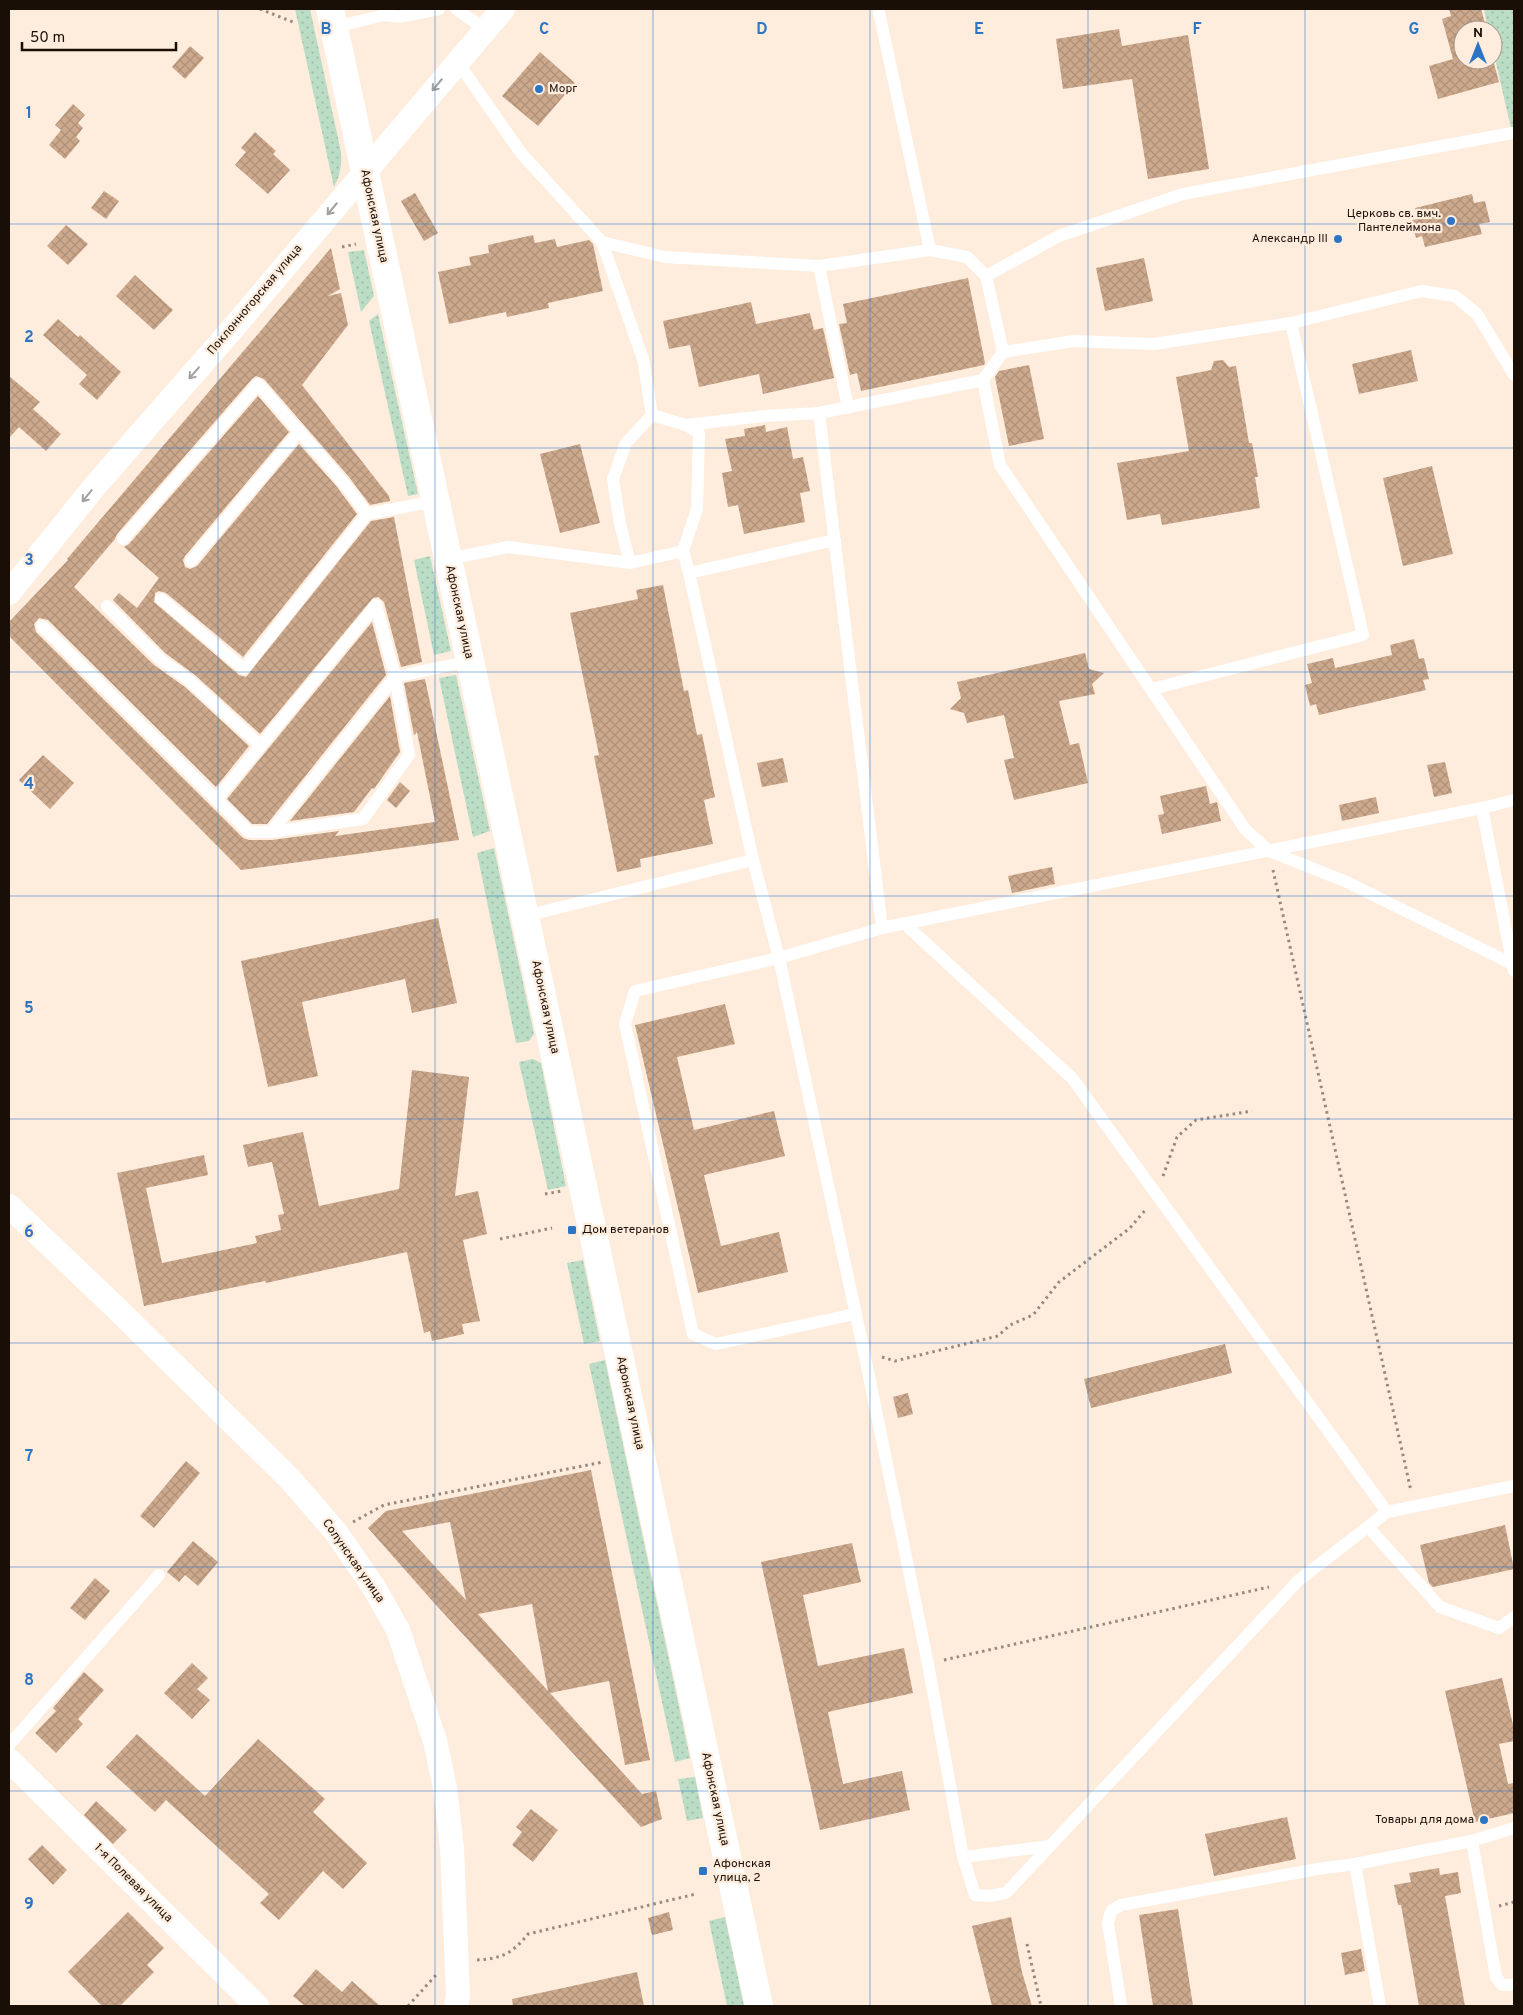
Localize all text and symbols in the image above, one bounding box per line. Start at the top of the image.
scale bar [22,20,176,52]
text: B [320,20,332,40]
text: C [539,20,549,40]
text: D [756,20,768,40]
text: E [974,20,984,40]
text: F [1192,20,1202,40]
text: G [1409,20,1419,40]
north arrow [1453,20,1503,70]
text: N [1473,25,1483,42]
text: 50 m [30,29,65,48]
one-way arrow [432,79,443,92]
place label: Морг [549,81,577,97]
marker: Морг [533,83,545,95]
text: 1 [26,104,32,124]
street label: Афонская улица [356,168,392,264]
one-way arrow [327,202,338,215]
place label: Церковь св. вмч. Пантелеймона [1347,206,1441,236]
marker: Церковь св. вмч. Пантелеймона [1445,215,1457,227]
place label: Александр III [1252,231,1328,247]
marker: Александр III [1332,233,1344,245]
street label: Поклонногорская улица [204,241,306,359]
text: 2 [24,328,34,348]
one-way arrow [188,366,199,379]
one-way arrow [81,489,92,502]
text: 3 [24,551,34,571]
street label: Афонская улица [441,564,477,660]
text: 4 [24,775,34,795]
street label: Афонская улица [527,959,563,1055]
text: 5 [24,999,34,1019]
place label: Дом ветеранов [582,1222,669,1238]
text: 6 [24,1223,34,1243]
marker: Дом ветеранов [566,1224,578,1236]
street label: Афонская улица [612,1355,648,1451]
text: 7 [25,1447,33,1467]
street label: Солунская улица [318,1516,388,1606]
text: 8 [24,1671,34,1691]
street label: Афонская улица [697,1751,733,1847]
place label: Товары для дома [1375,1812,1474,1828]
marker: Товары для дома [1478,1814,1490,1826]
street label: 1-я Полевая улица [90,1840,176,1926]
place label: Афонская улица, 2 [713,1856,771,1886]
marker: Афонская улица, 2 [697,1865,709,1877]
text: 9 [24,1895,34,1915]

